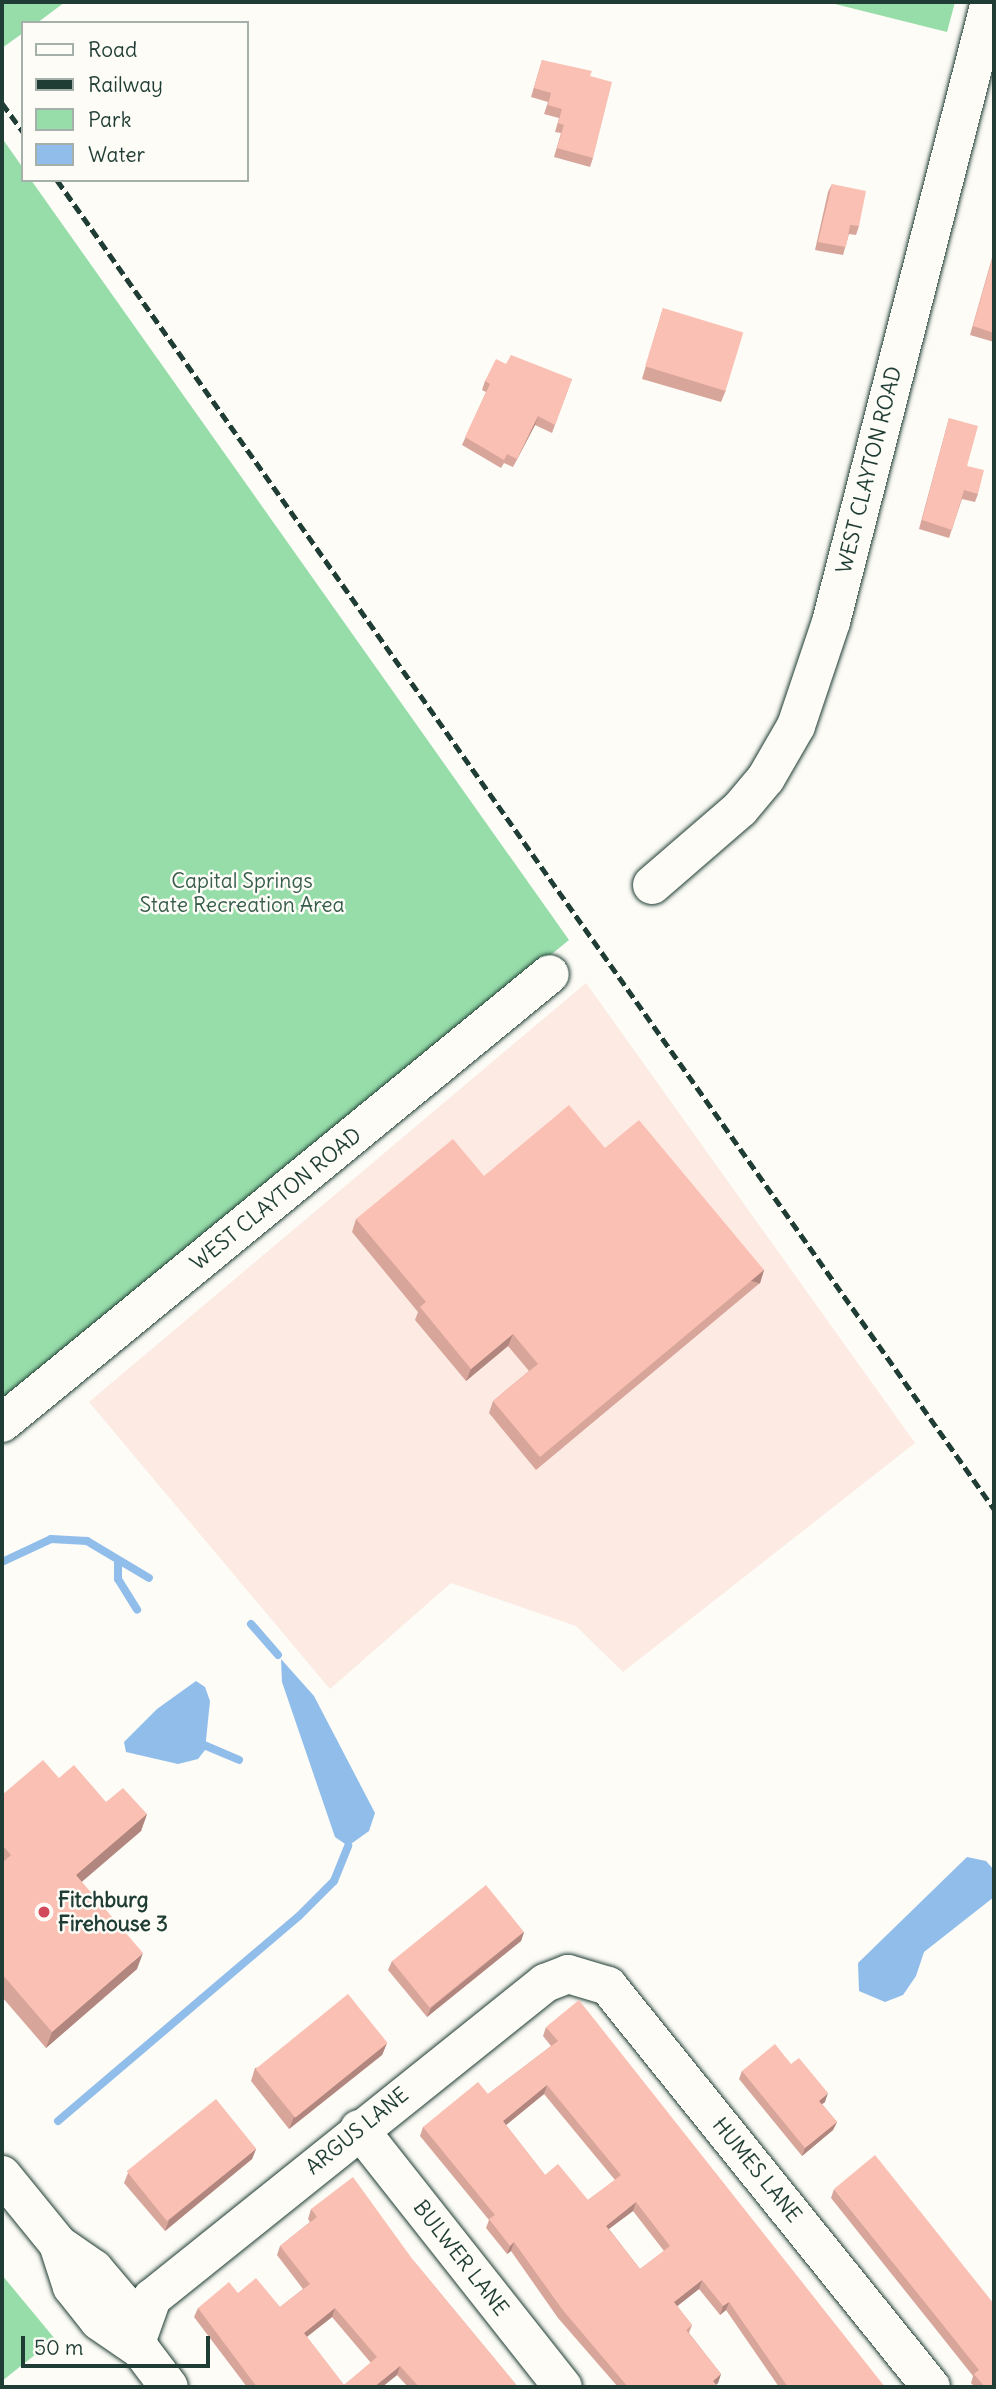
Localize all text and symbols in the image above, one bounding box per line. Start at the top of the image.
legend [21,21,248,182]
text: Road [88,36,137,63]
text: Railway [88,71,163,98]
text: Park [88,106,131,133]
text: Water [88,141,145,168]
street label: WEST CLAYTON ROAD [831,364,907,576]
park label: Capital Springs State Recreation Area [139,868,345,918]
street label: WEST CLAYTON ROAD [186,1122,366,1276]
place label: Fitchburg Firehouse 3 [58,1887,168,1937]
marker: Fitchburg Firehouse 3 [36,1904,52,1920]
street label: ARGUS LANE [301,2082,413,2180]
street label: HUMES LANE [707,2113,807,2227]
street label: BULWER LANE [408,2195,514,2321]
scale bar [24,2322,214,2366]
text: 50 m [34,2334,83,2361]

